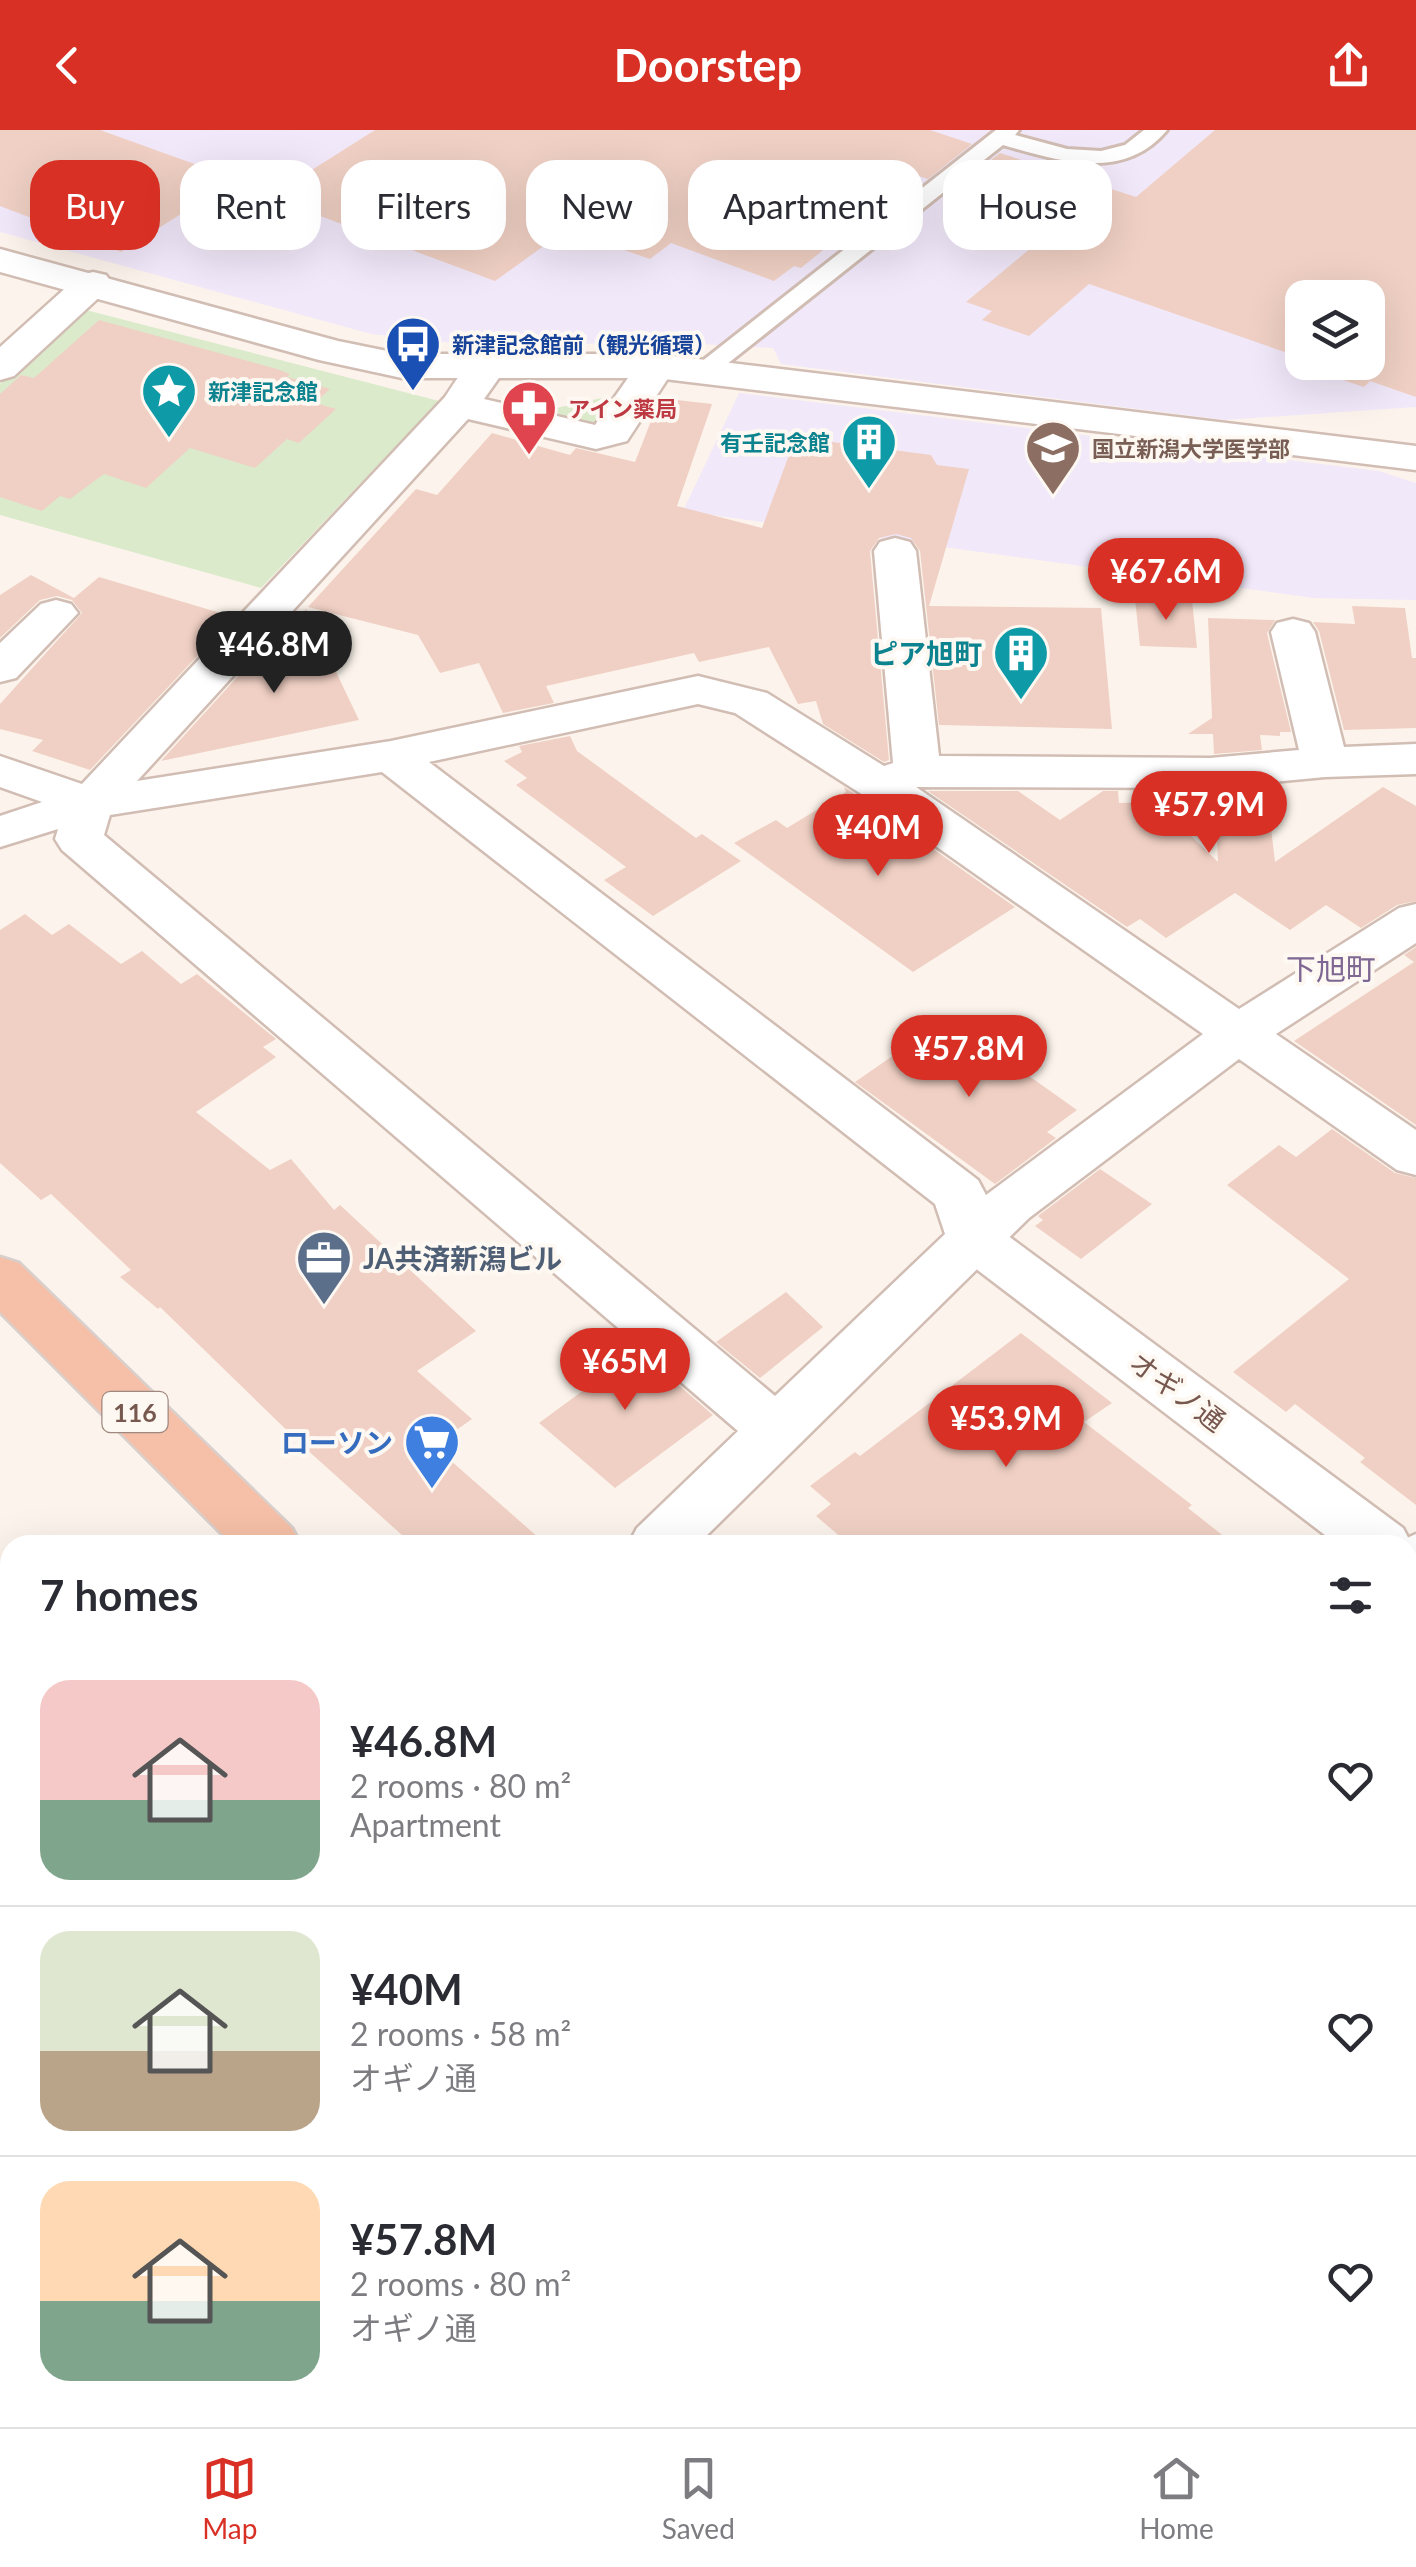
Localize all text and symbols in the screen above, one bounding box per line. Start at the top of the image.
icon: back [40,38,95,93]
text: Doorstep [614,38,802,92]
icon: share [1321,38,1376,93]
chip: Buy [30,160,160,250]
chip: Rent [180,160,321,250]
chip: Filters [341,160,506,250]
chip: New [526,160,668,250]
chip: Apartment [688,160,923,250]
chip: House [943,160,1112,250]
map controls [1285,280,1385,380]
button: layers [1285,280,1385,380]
bus stop icon: 新津記念館前（観光循環） [383,314,443,393]
place label: 新津記念館前（観光循環） [452,331,716,358]
place icon: 新津記念館 [139,361,199,440]
place label: 新津記念館 [208,378,318,405]
pharmacy icon: アイン薬局 [499,378,559,457]
place label: アイン薬局 [568,395,677,422]
building icon: 有壬記念館 [839,412,899,491]
school or university icon: 国立新潟大学医学部 [1023,418,1083,497]
place label: 有壬記念館 [720,429,830,456]
place label: 国立新潟大学医学部 [1092,435,1290,462]
pin: ¥67.6M [1085,538,1247,623]
text: ¥67.6M [1110,551,1222,590]
pin: ¥46.8M [193,611,355,696]
building icon: ピア旭町 [991,623,1051,702]
text: ¥46.8M [218,624,330,663]
place label: ピア旭町 [870,636,982,670]
pin: ¥57.9M [1128,771,1290,856]
text: ¥57.9M [1153,784,1265,823]
pin: ¥40M [819,794,937,879]
text: ¥40M [835,807,921,846]
district label: 下旭町 [1286,950,1376,986]
pin: ¥57.8M [888,1015,1050,1100]
text: ¥57.8M [913,1028,1025,1067]
office icon: JA共済新潟ビル [294,1228,354,1307]
place label: JA共済新潟ビル [363,1241,562,1275]
pin: ¥65M [566,1328,684,1413]
text: ¥65M [582,1341,668,1380]
street label: オギノ通 [1123,1344,1233,1438]
pin: ¥53.9M [925,1385,1087,1470]
road number: 116 [102,1392,168,1432]
text: ¥53.9M [950,1398,1062,1437]
supermarket icon: ローソン [402,1412,462,1491]
place label: ローソン [281,1425,393,1459]
icon: filters [1323,1568,1378,1623]
text: 7 homes [40,1570,198,1620]
text: ¥46.8M [350,1716,497,1766]
icon: home [120,1720,240,1840]
icon: heart [1323,1753,1378,1808]
text: 2 rooms · 80 m² [350,1766,571,1805]
text: Apartment [350,1805,501,1844]
text: ¥40M [350,1964,463,2014]
icon: home [120,1971,240,2091]
icon: heart [1323,2004,1378,2059]
text: 2 rooms · 58 m² [350,2014,571,2053]
text: オギノ通 [350,2058,477,2097]
text: ¥57.8M [350,2214,497,2264]
icon: home [120,2221,240,2341]
icon: heart [1323,2254,1378,2309]
text: 2 rooms · 80 m² [350,2264,571,2303]
text: オギノ通 [350,2308,477,2347]
tab: Map [202,2451,257,2545]
tab: Saved [662,2451,735,2545]
tab: Home [1139,2451,1214,2545]

